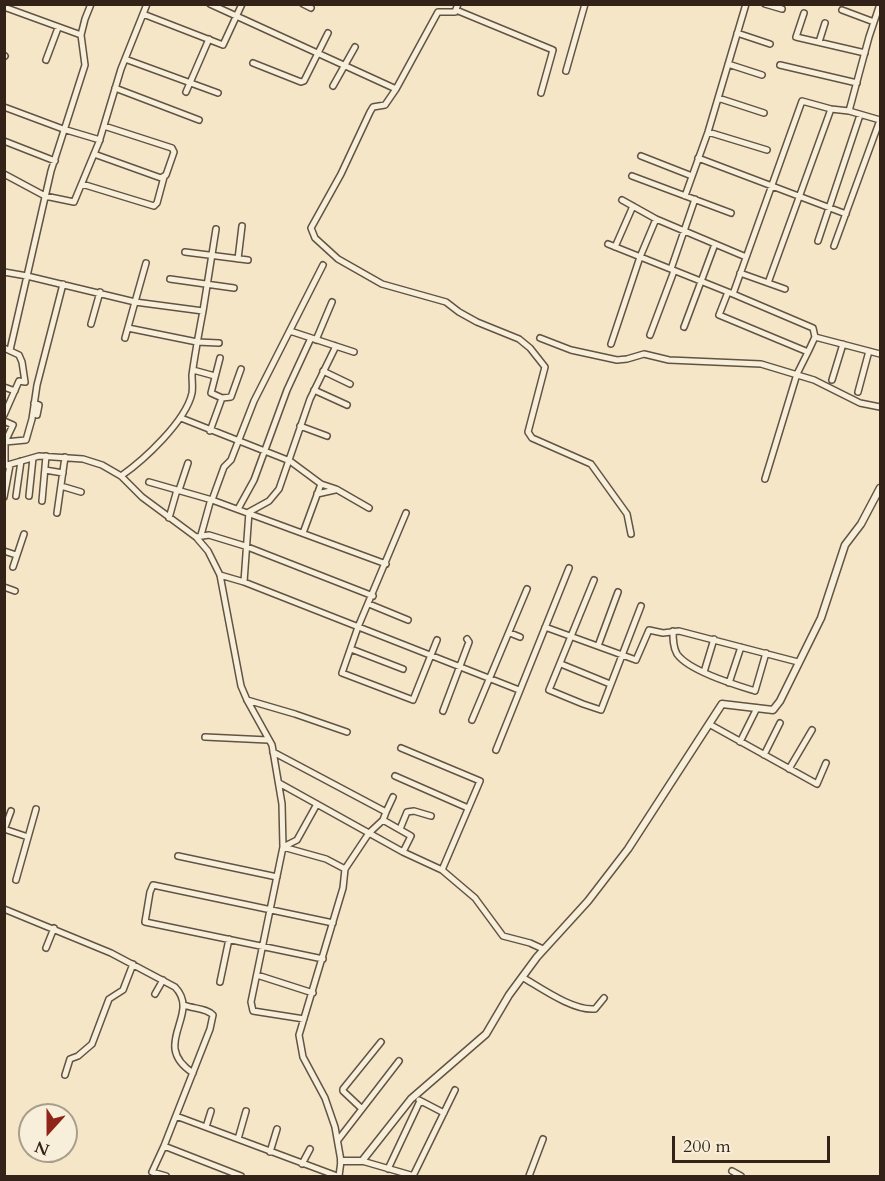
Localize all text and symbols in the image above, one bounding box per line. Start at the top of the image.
north arrow [18,1103,78,1163]
scale bar [675,1124,832,1162]
text: 200 m [683,1134,731,1159]
text: N [32,1135,53,1161]

